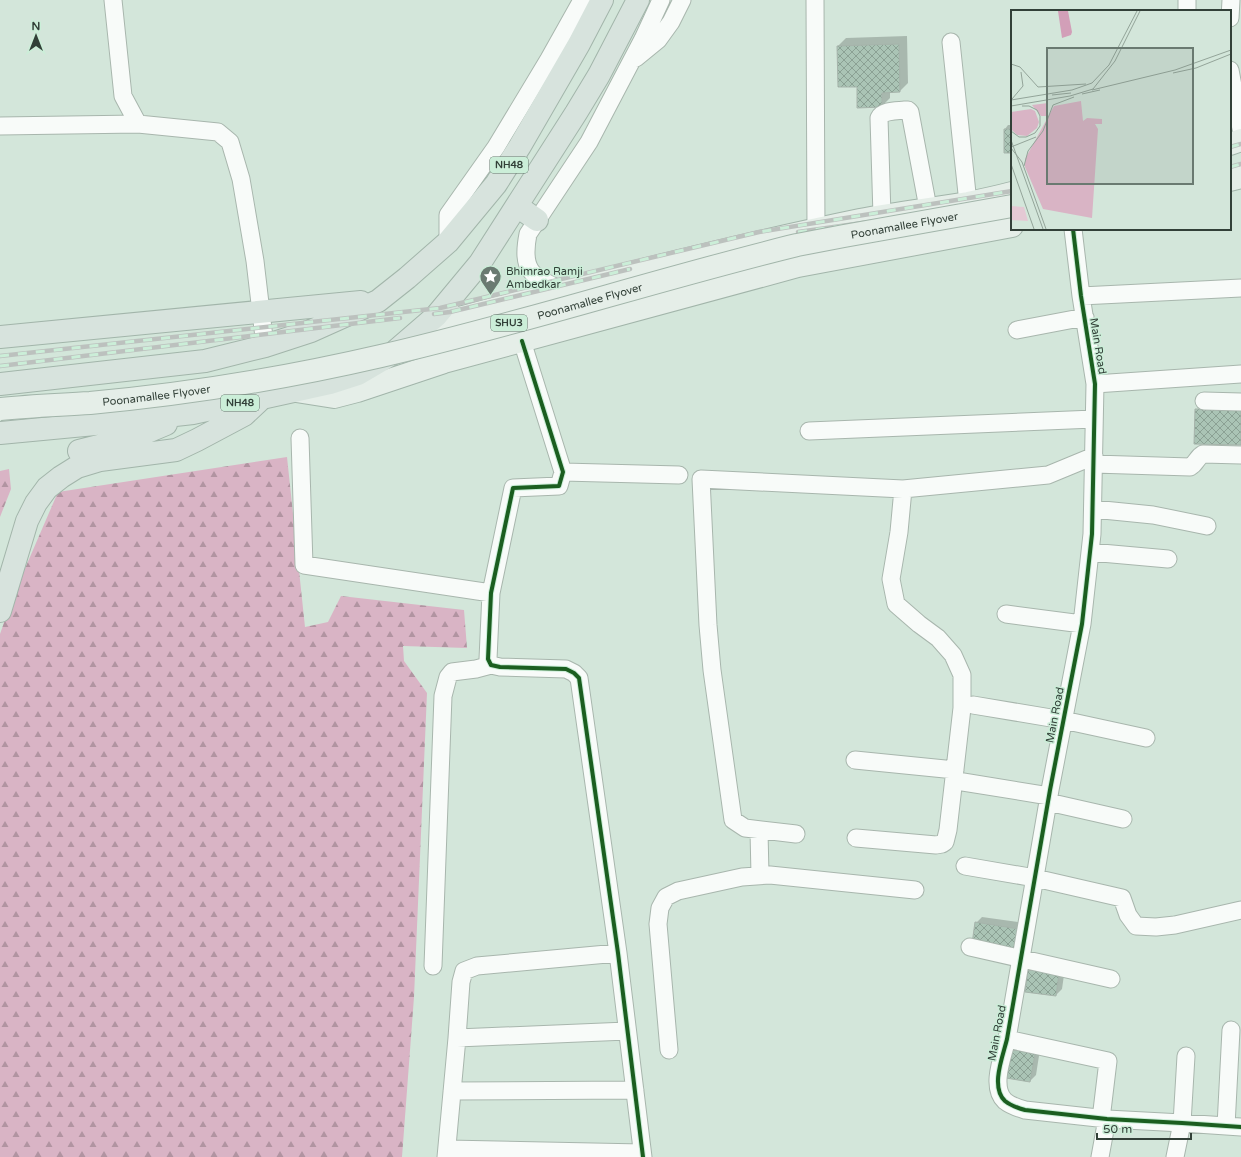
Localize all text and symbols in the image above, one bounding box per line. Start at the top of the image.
inset map [1011,10,1231,230]
north arrow [16,16,56,56]
text: N [32,20,40,33]
road number: NH48 [490,157,528,173]
street label: Poonamallee Flyover [850,209,960,241]
place icon: Bhimrao Ramji Ambedkar [478,264,504,297]
place label: Bhimrao Ramji Ambedkar [506,265,583,291]
street label: Poonamallee Flyover [536,280,645,322]
road number: SHU3 [491,315,527,331]
street label: Main Road [1087,317,1109,375]
street label: Poonamallee Flyover [102,382,212,408]
road number: NH48 [221,395,259,411]
street label: Main Road [1043,686,1067,744]
street label: Main Road [985,1004,1009,1062]
scale bar [1097,1115,1191,1141]
text: 50 m [1103,1122,1132,1136]

